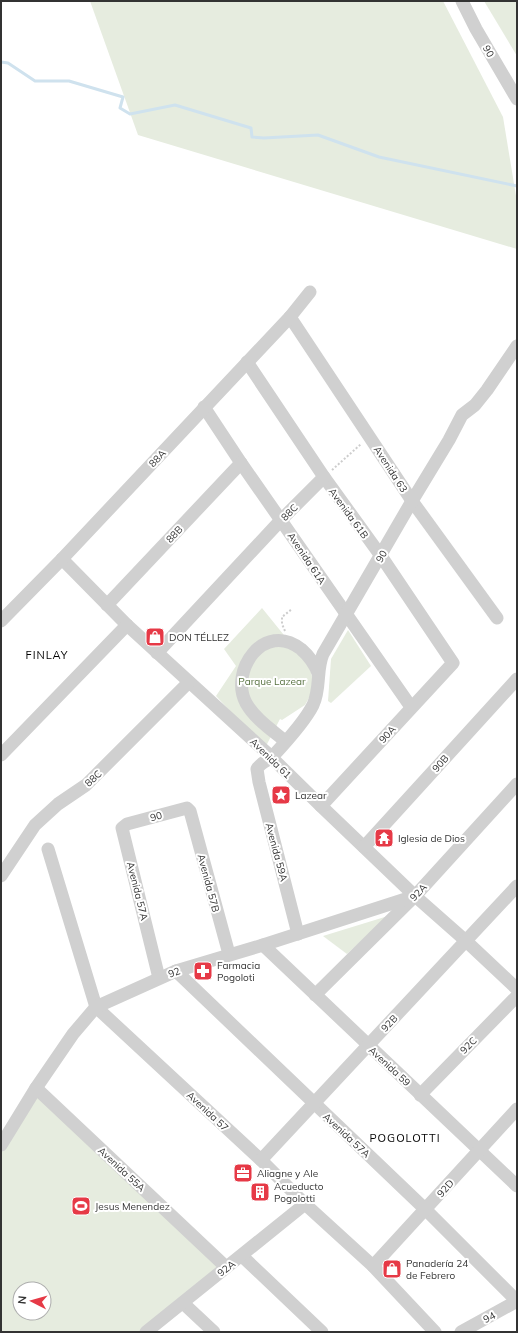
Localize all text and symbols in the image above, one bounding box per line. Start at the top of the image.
street label: 90 [480,43,497,60]
street label: Avenida 63 [371,444,410,495]
street label: 88A [146,446,169,470]
street label: Avenida 61B [326,485,371,541]
street label: 88C [278,501,301,524]
street label: 88B [163,523,186,546]
street label: Avenida 61A [284,530,329,587]
street label: 90 [373,548,390,565]
shop icon: DON TÉLLEZ [144,626,166,648]
place label: DON TÉLLEZ [169,631,229,644]
district label: FINLAY [25,648,69,662]
park label: Parque Lazear [238,675,306,688]
street label: 90A [376,722,399,746]
street label: Avenida 61 [247,735,294,781]
street label: 90B [429,752,452,775]
street label: 88C [82,767,105,790]
place icon: Lazear [270,784,292,806]
place label: Lazear [295,789,327,802]
street label: 90 [149,809,164,824]
street label: Avenida 59A [262,821,291,883]
temple icon: Iglesia de Dios [373,827,395,849]
place label: Iglesia de Dios [398,832,465,845]
street label: Avenida 57B [195,853,223,914]
street label: Avenida 57A [124,860,151,922]
street label: 92A [407,880,430,904]
place label: Farmacia Pogoloti [217,959,260,984]
pharmacy icon: Farmacia Pogoloti [192,960,214,982]
street label: 92 [166,964,182,981]
street label: 92B [378,1012,401,1035]
street label: 92C [457,1034,480,1057]
street label: Avenida 59 [366,1044,413,1089]
street label: Avenida 57 [184,1089,231,1134]
street label: Avenida 57A [320,1110,373,1161]
district label: POGOLOTTI [370,1131,440,1145]
street label: Avenida 55A [95,1144,148,1195]
office icon: Aliagne y Ale [232,1162,254,1184]
place label: Aliagne y Ale [257,1167,318,1180]
street label: 92D [434,1177,457,1200]
place label: Acueducto Pogolotti [274,1180,324,1205]
building icon: Acueducto Pogolotti [249,1181,271,1203]
sports icon: Jesus Menendez [70,1195,92,1217]
place label: Jesus Menendez [95,1200,170,1213]
street label: 92A [215,1257,238,1279]
place label: Panadería 24 de Febrero [406,1257,468,1282]
shop icon: Panadería 24 de Febrero [381,1258,403,1280]
north arrow [12,1281,52,1321]
text: N [15,1295,29,1305]
street label: 94 [481,1309,498,1326]

